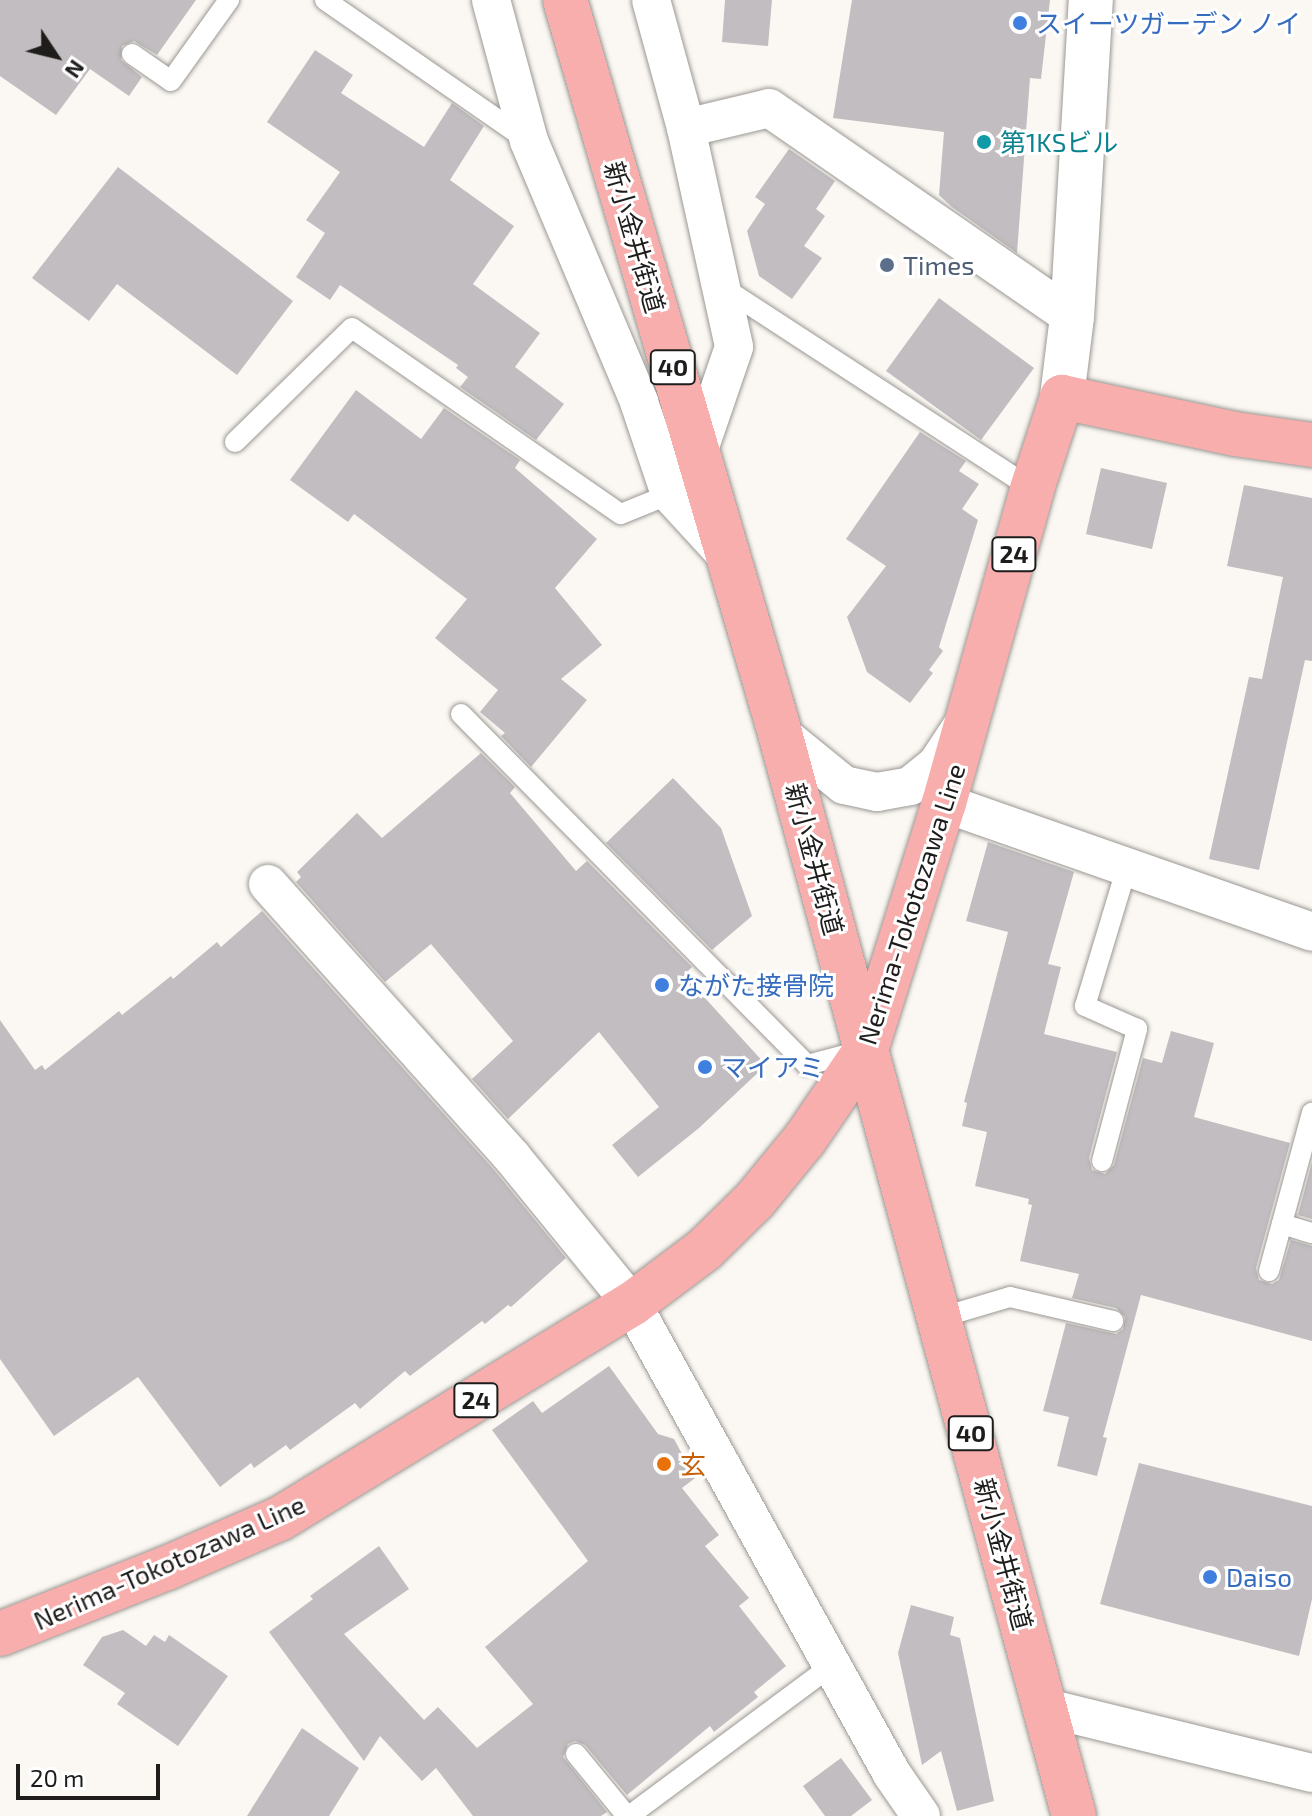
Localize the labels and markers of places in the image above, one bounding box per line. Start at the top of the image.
place label: スイーツガーデン ノイ [1036,7,1302,39]
marker: スイーツガーデン ノイ [1011,14,1029,32]
place label: 第1KSビル [1000,126,1118,158]
marker: 第1KSビル [975,133,993,151]
place label: Times [903,249,974,281]
marker: Times [878,256,896,274]
place label: ながた接骨院 [678,969,834,1001]
marker: ながた接骨院 [653,976,671,994]
place label: マイアミ [721,1051,825,1083]
marker: マイアミ [696,1058,714,1076]
place label: 玄 [680,1448,706,1480]
marker: 玄 [655,1455,673,1473]
place label: Daiso [1226,1561,1292,1593]
marker: Daiso [1201,1568,1219,1586]

